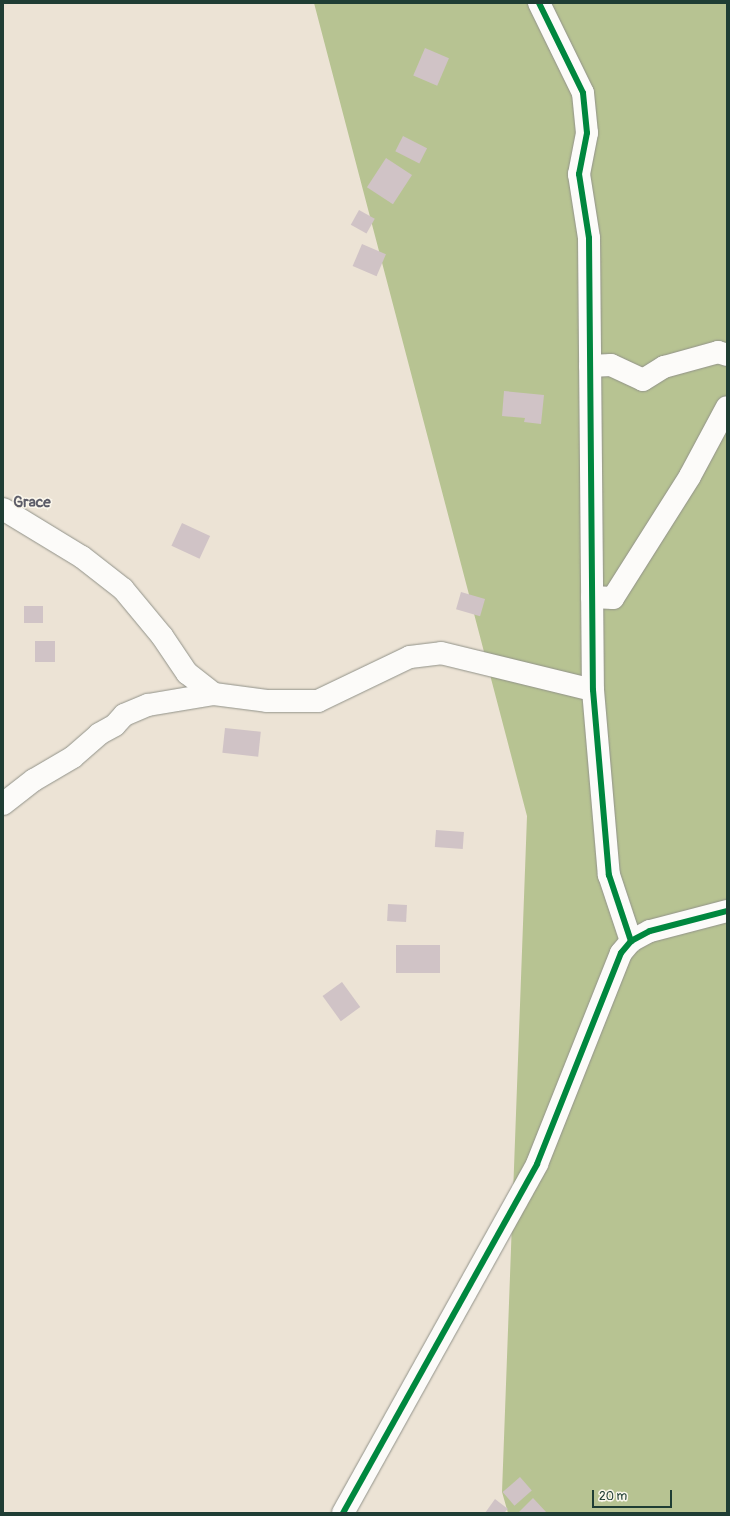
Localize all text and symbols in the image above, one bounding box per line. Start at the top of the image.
district label: Grace [13,494,51,512]
scale bar [594,1482,674,1508]
text: 20 m [599,1489,627,1504]

